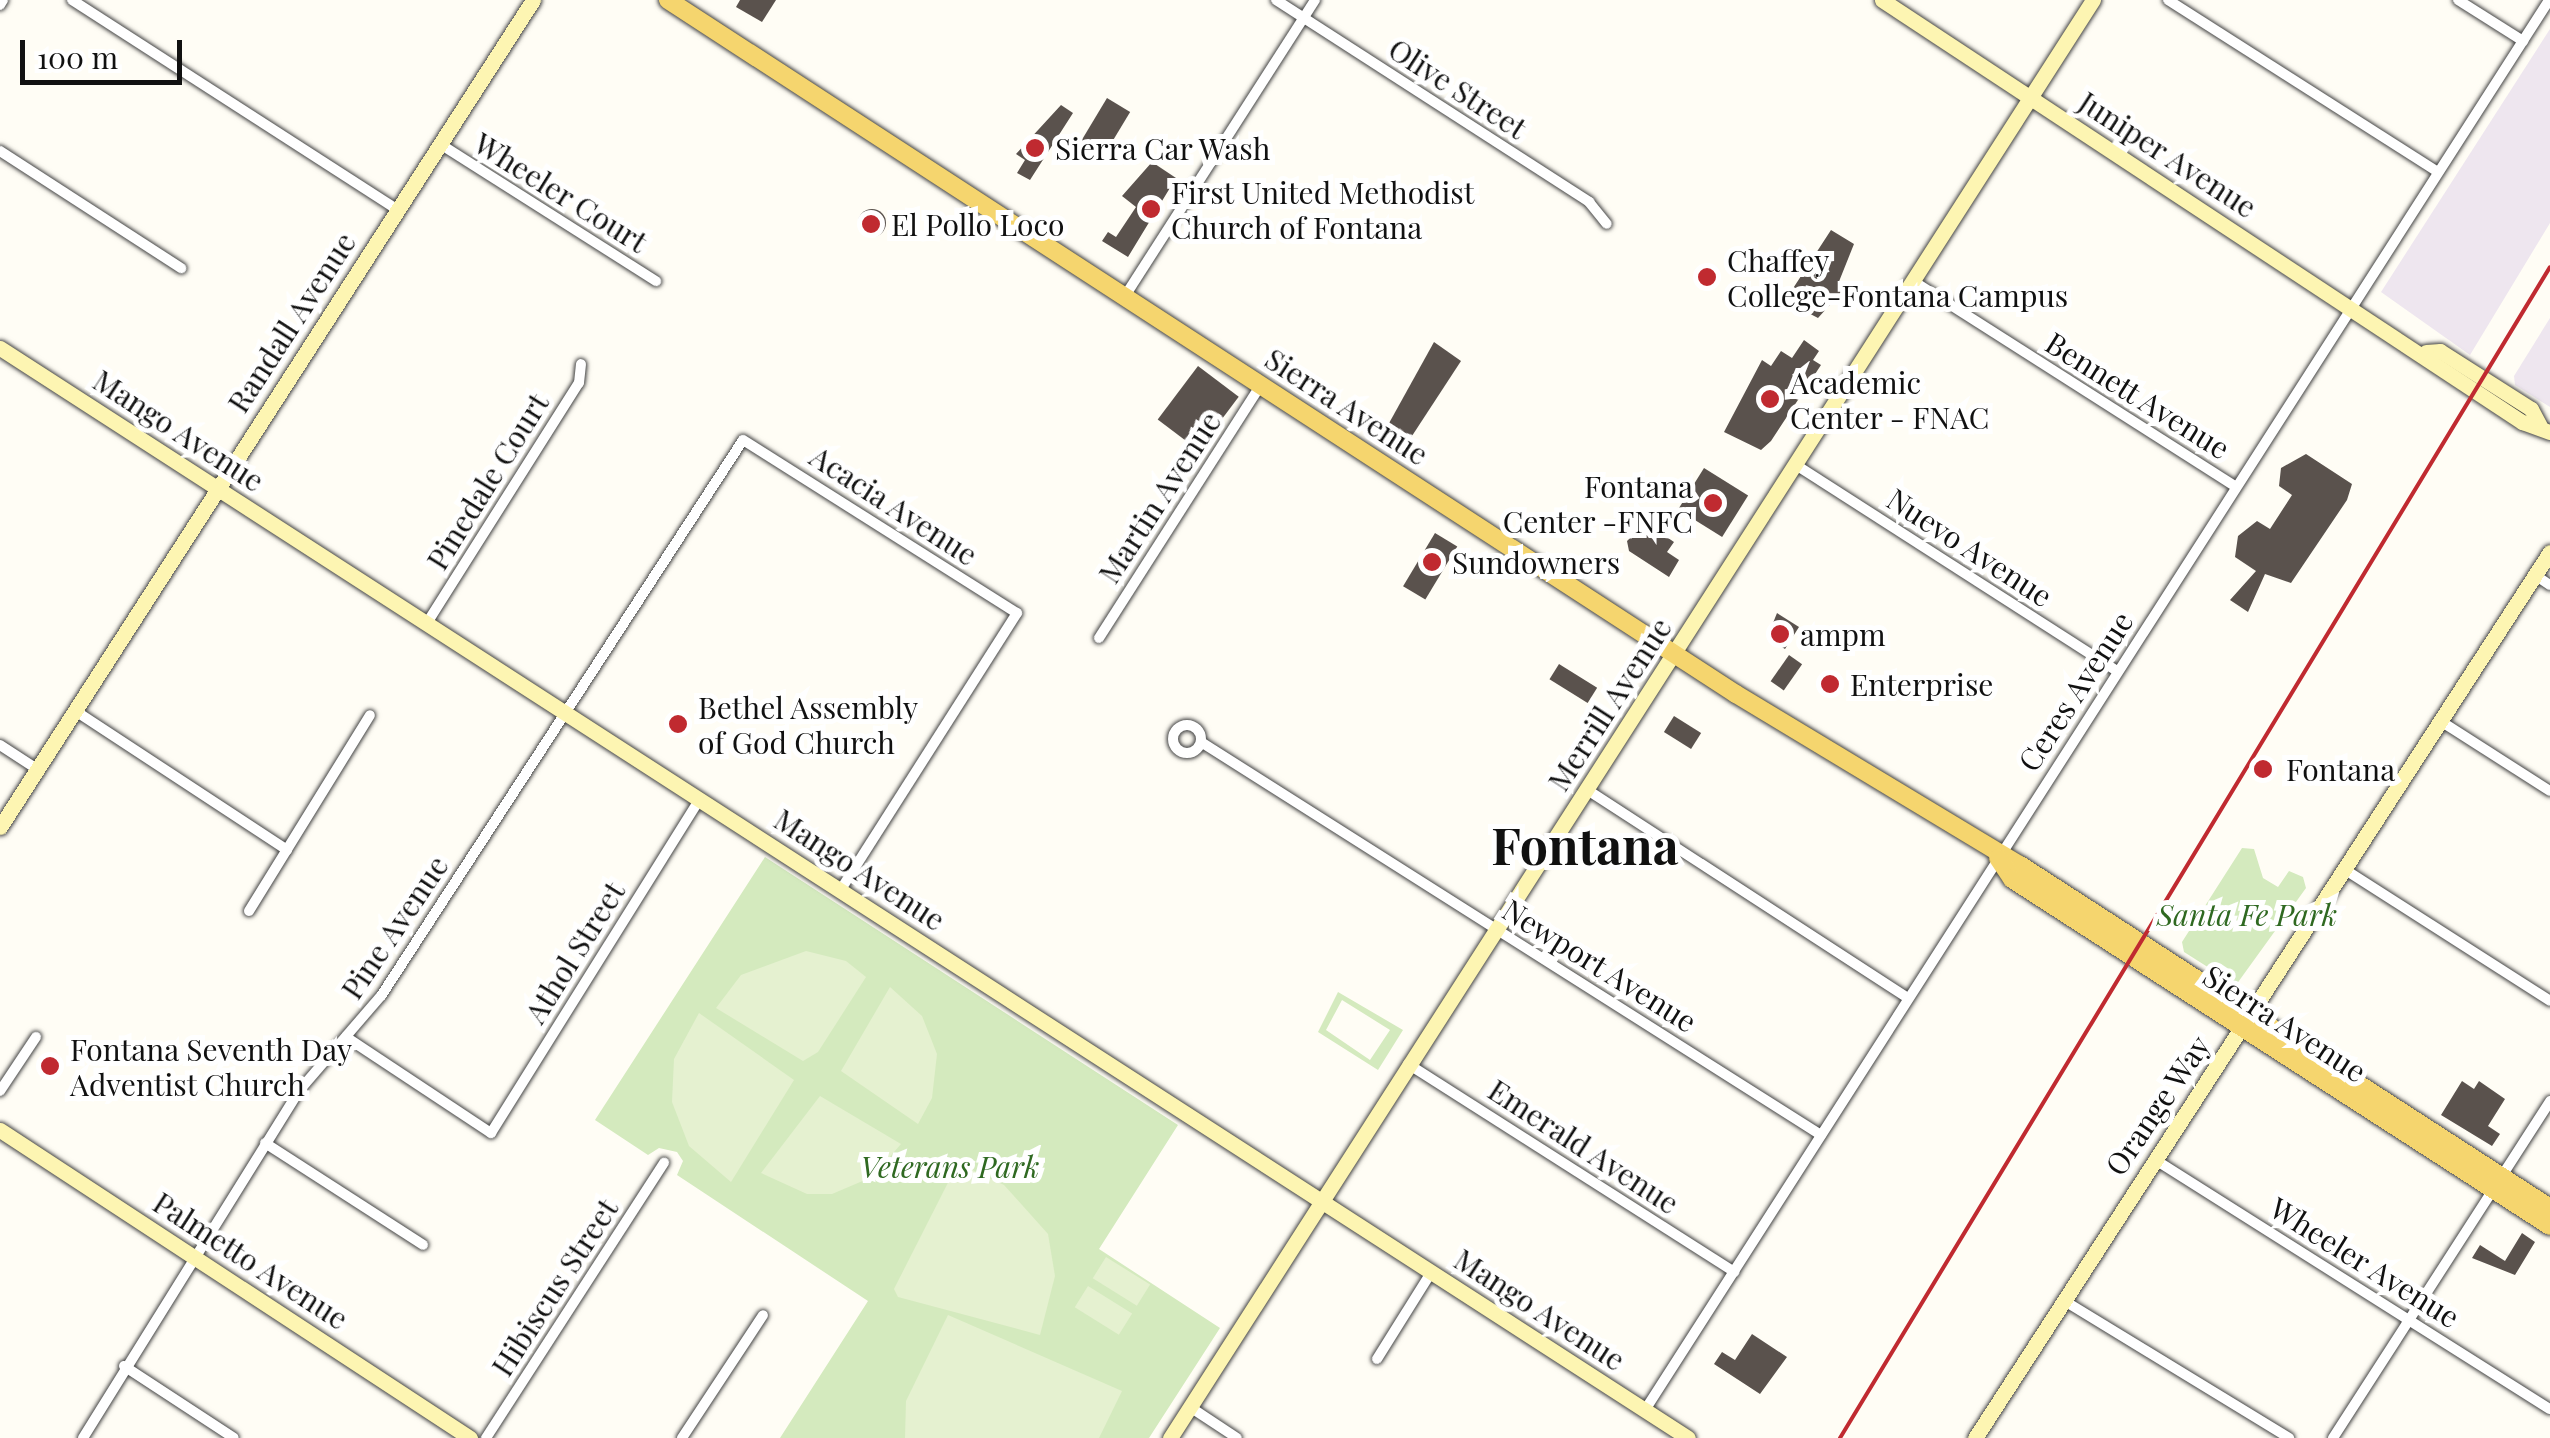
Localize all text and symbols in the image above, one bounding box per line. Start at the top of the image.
scale bar [25,20,188,82]
street label: Olive Street [1382,30,1534,146]
text: 100 m [37,37,118,77]
street label: Juniper Avenue [2072,83,2264,225]
street label: Wheeler Court [468,124,654,260]
place label: Sierra Car Wash [1055,130,1272,166]
marker: Sierra Car Wash [1024,137,1046,159]
place label: First United Methodist Church of Fontana [1171,174,1475,244]
marker: First United Methodist Church of Fontana [1140,198,1162,220]
place label: El Pollo Loco [891,206,1065,242]
marker: El Pollo Loco [860,213,882,235]
street label: Randall Avenue [219,225,363,419]
place label: Chaffey College-Fontana Campus [1727,242,2069,312]
marker: Chaffey College-Fontana Campus [1696,266,1718,288]
street label: Bennett Avenue [2039,324,2237,466]
street label: Sierra Avenue [1258,340,1436,472]
street label: Mango Avenue [87,361,271,499]
place label: Academic Center - FNAC [1790,364,1990,434]
street label: Pinedale Court [418,386,556,576]
marker: Academic Center - FNAC [1759,388,1781,410]
street label: Martin Avenue [1090,404,1228,590]
street label: Acacia Avenue [803,437,985,573]
place label: Fontana Center -FNFC [1502,468,1693,538]
street label: Nuevo Avenue [1880,480,2060,614]
marker: Fontana Center -FNFC [1702,492,1724,514]
place label: Sundowners [1452,544,1620,580]
marker: Sundowners [1421,551,1443,573]
street label: Ceres Avenue [2010,604,2140,778]
street label: Merrill Avenue [1539,610,1679,798]
place label: ampm [1800,616,1886,652]
marker: ampm [1769,623,1791,645]
place label: Enterprise [1850,666,1993,702]
marker: Enterprise [1819,673,1841,695]
place label: Bethel Assembly of God Church [698,689,919,760]
marker: Bethel Assembly of God Church [667,713,689,735]
place label: Fontana [2286,751,2395,787]
marker: Fontana [2250,756,2276,782]
street label: Mango Avenue [768,800,952,938]
district label: Fontana [1491,815,1679,875]
street label: Pine Avenue [333,848,455,1006]
street label: Athol Street [516,875,632,1029]
street label: Newport Avenue [1496,891,1704,1039]
park label: Santa Fe Park [2157,896,2337,932]
street label: Sierra Avenue [2196,957,2374,1089]
street label: Orange Way [2097,1028,2217,1182]
place label: Fontana Seventh Day Adventist Church [70,1031,352,1102]
marker: Fontana Seventh Day Adventist Church [39,1055,61,1077]
street label: Emerald Avenue [1482,1071,1686,1221]
park label: Veterans Park [861,1148,1039,1184]
street label: Palmetto Avenue [147,1183,355,1337]
street label: Wheeler Avenue [2263,1189,2467,1335]
street label: Hibiscus Street [483,1192,625,1382]
street label: Mango Avenue [1448,1240,1632,1378]

